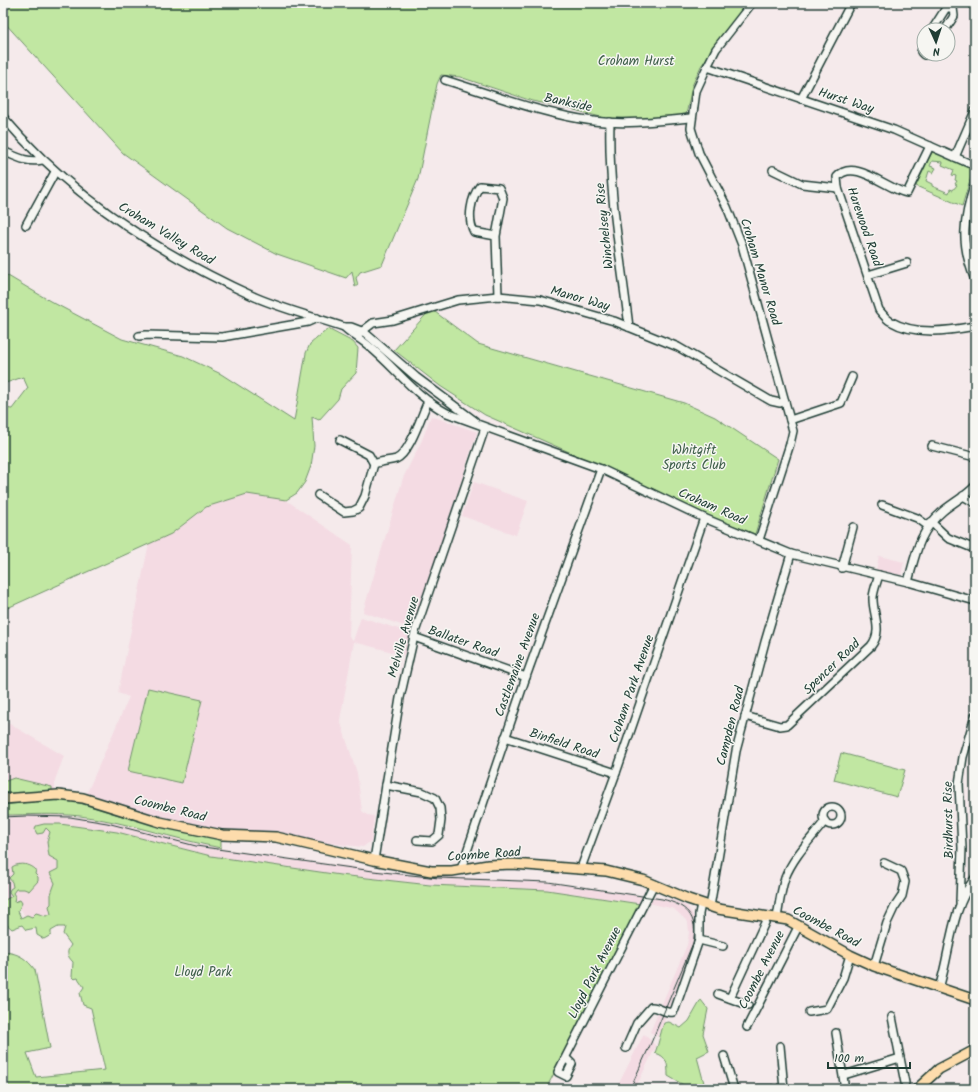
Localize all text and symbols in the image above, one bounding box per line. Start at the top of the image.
north arrow [916,22,956,62]
text: N [932,42,940,60]
park label: Croham Hurst [598,51,675,72]
street label: Hurst Way [815,82,877,120]
street label: Bankside [542,88,594,118]
street label: Winchelsey Rise [590,182,620,270]
street label: Harewood Road [841,184,888,270]
street label: Croham Valley Road [114,197,219,271]
street label: Croham Manor Road [734,216,786,329]
street label: Manor Way [548,280,613,318]
park label: Whitgift Sports Club [662,440,726,476]
street label: Croham Road [675,483,750,532]
street label: Melville Avenue [382,594,426,680]
street label: Castlemaine Avenue [489,610,547,720]
street label: Ballater Road [425,620,502,664]
street label: Croham Park Avenue [604,632,660,746]
street label: Spencer Road [798,634,866,700]
street label: Campden Road [711,684,751,768]
street label: Binfield Road [527,723,602,765]
street label: Birdhurst Rise [938,781,960,859]
street label: Coombe Road [132,790,209,828]
street label: Coombe Road [446,842,522,868]
street label: Coombe Road [788,900,864,954]
street label: Lloyd Park Avenue [563,923,627,1023]
street label: Coombe Avenue [733,927,791,1013]
park label: Lloyd Park [174,962,233,983]
scale bar [828,1044,910,1070]
text: 100 m [834,1049,865,1068]

